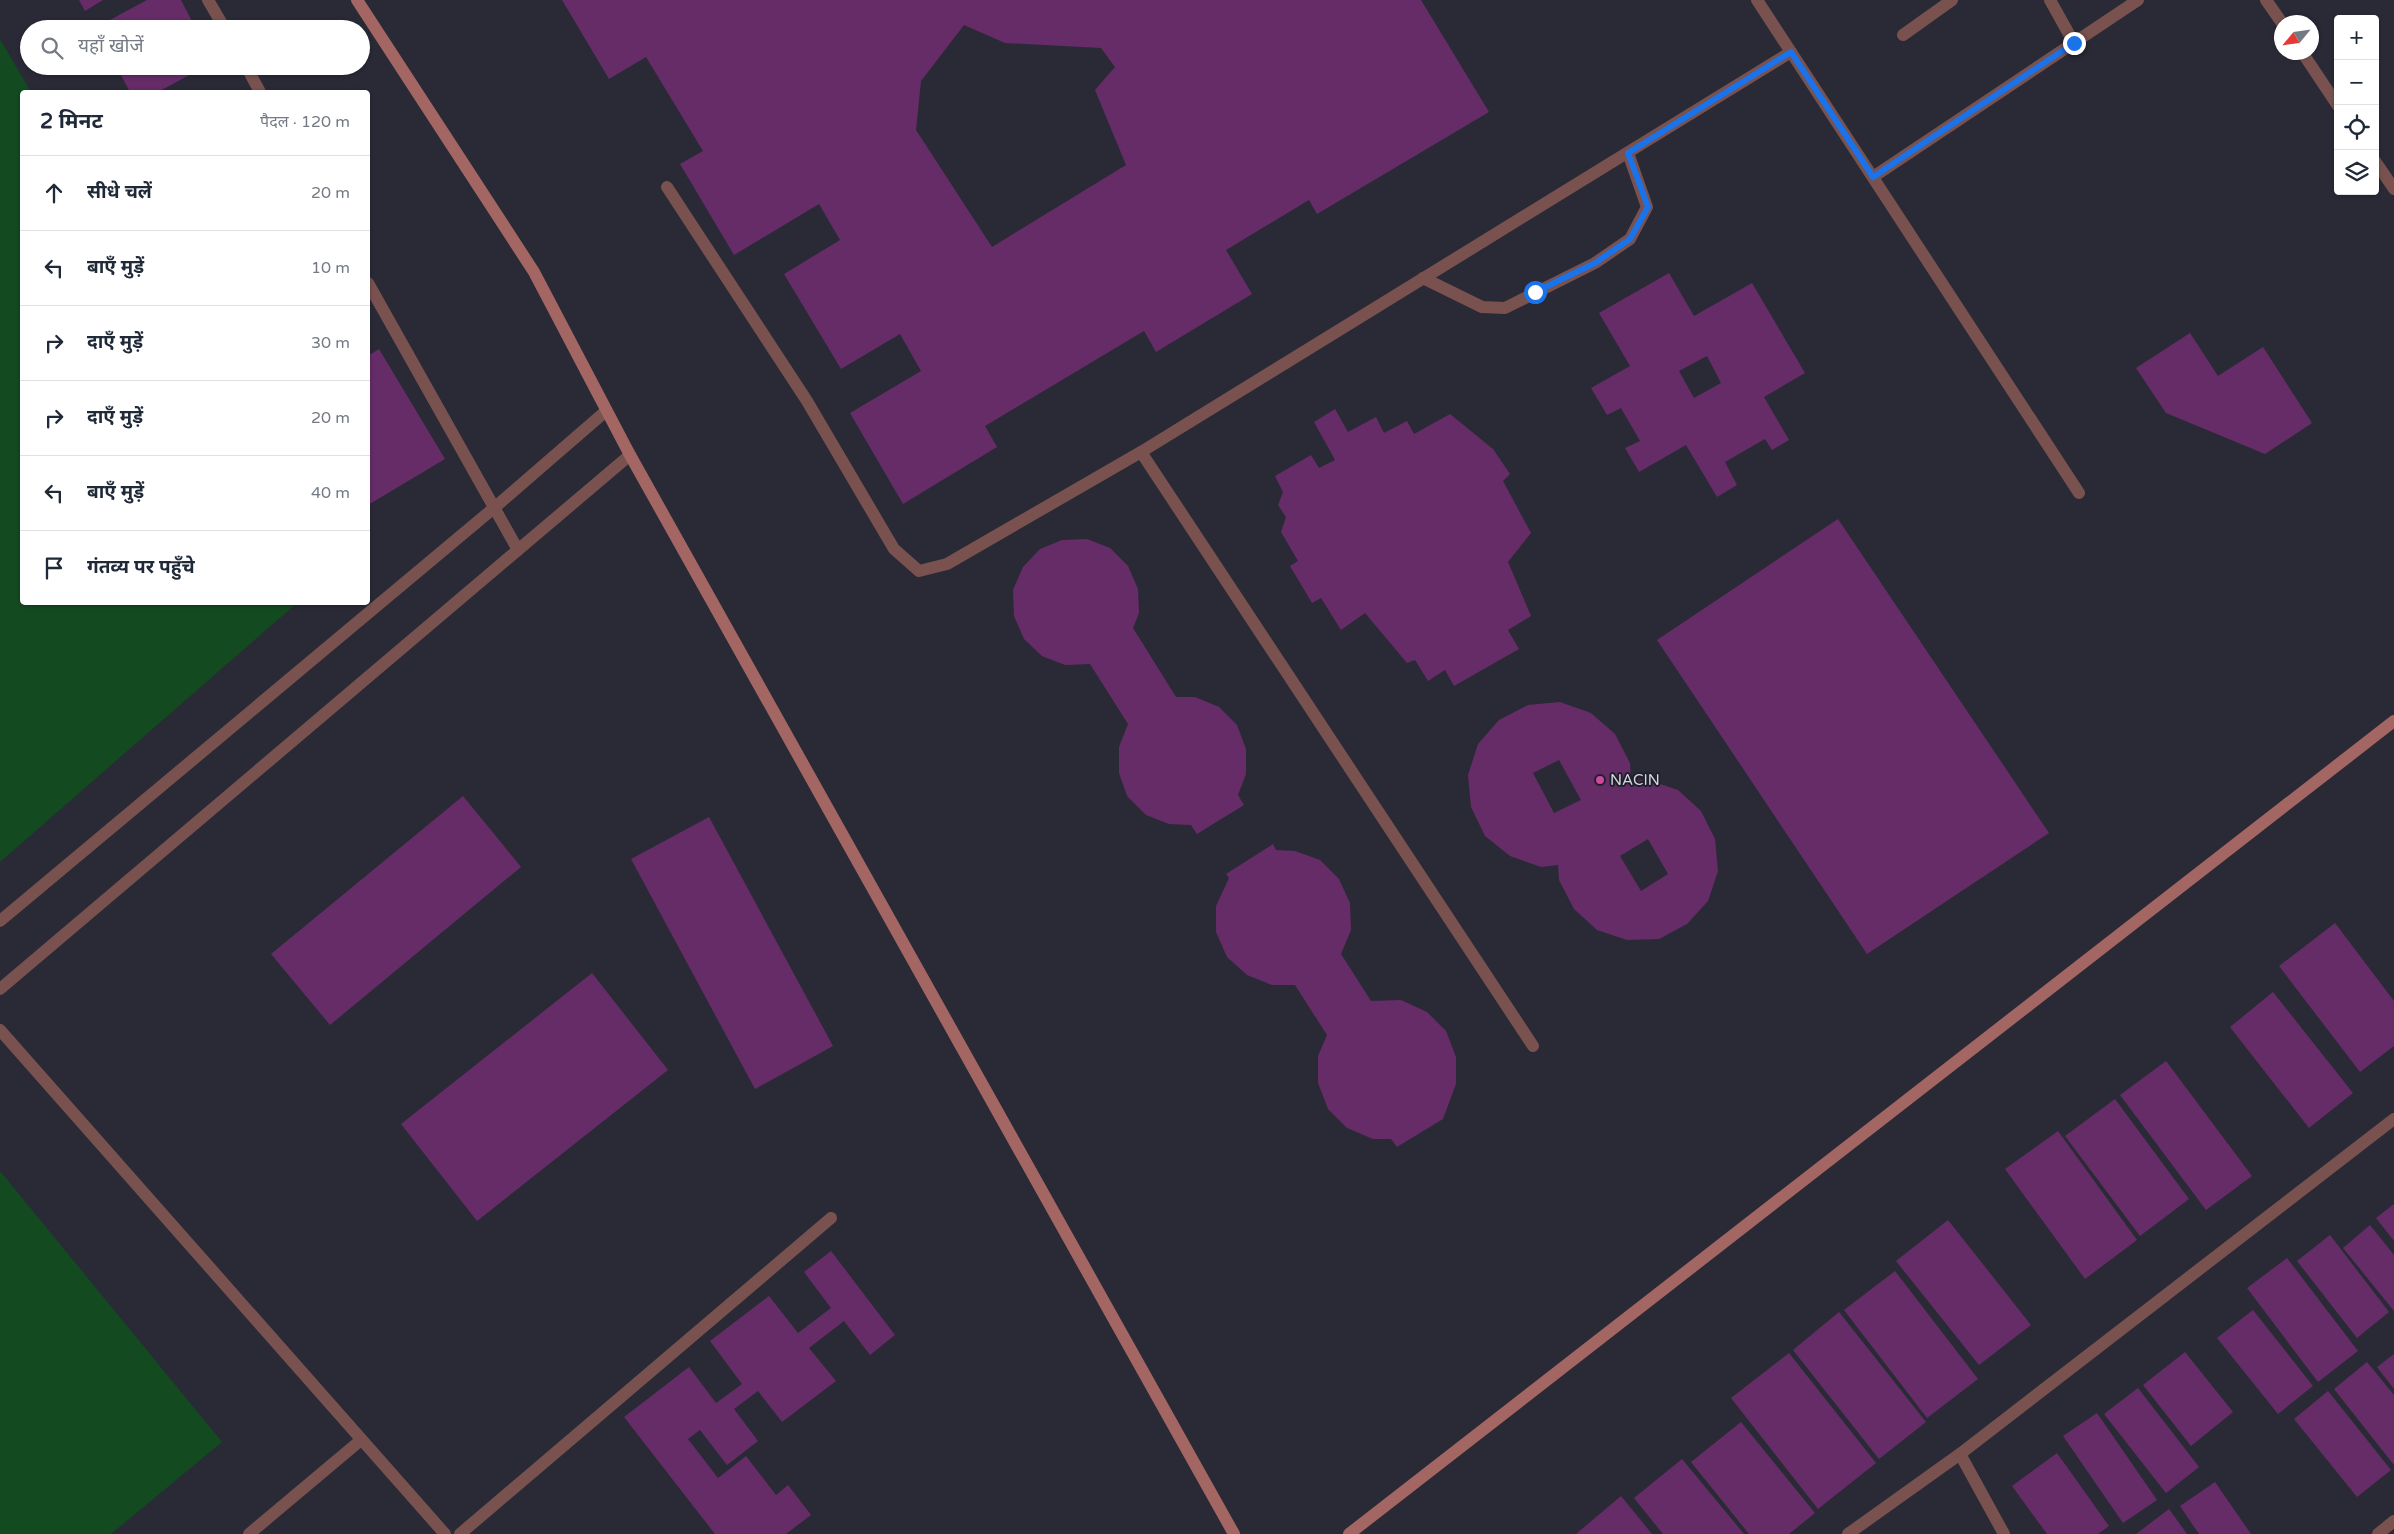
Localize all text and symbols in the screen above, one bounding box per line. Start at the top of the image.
north arrow [2274,15,2319,60]
map controls [2334,15,2379,195]
button: + [2334,15,2379,60]
search box [20,20,370,75]
route end [2063,32,2086,55]
icon: search [38,34,66,62]
text: यहाँ खोजें [78,35,144,57]
button: − [2334,60,2379,105]
button: locate [2334,105,2379,150]
text: 2 मिनट [40,109,103,134]
text: पैदल · 120 m [260,112,350,132]
button: layers [2334,150,2379,195]
icon: ahead [40,179,68,207]
text: सीधे चलें [87,181,152,203]
text: 20 m [311,183,350,203]
icon: left [40,254,68,282]
text: बाएँ मुड़ें [87,256,144,278]
text: 10 m [311,258,350,278]
route start [1524,281,1547,304]
icon: right [40,329,68,357]
text: दाएँ मुड़ें [87,331,143,353]
text: 30 m [311,333,350,353]
icon: right [40,404,68,432]
text: दाएँ मुड़ें [87,406,143,428]
text: 20 m [311,408,350,428]
icon: left [40,479,68,507]
text: बाएँ मुड़ें [87,481,144,503]
text: 40 m [311,483,350,503]
icon: arrive [40,554,68,582]
text: गंतव्य पर पहुँचे [87,556,195,578]
place label: NACIN [1610,771,1660,789]
marker: NACIN [1594,774,1606,786]

